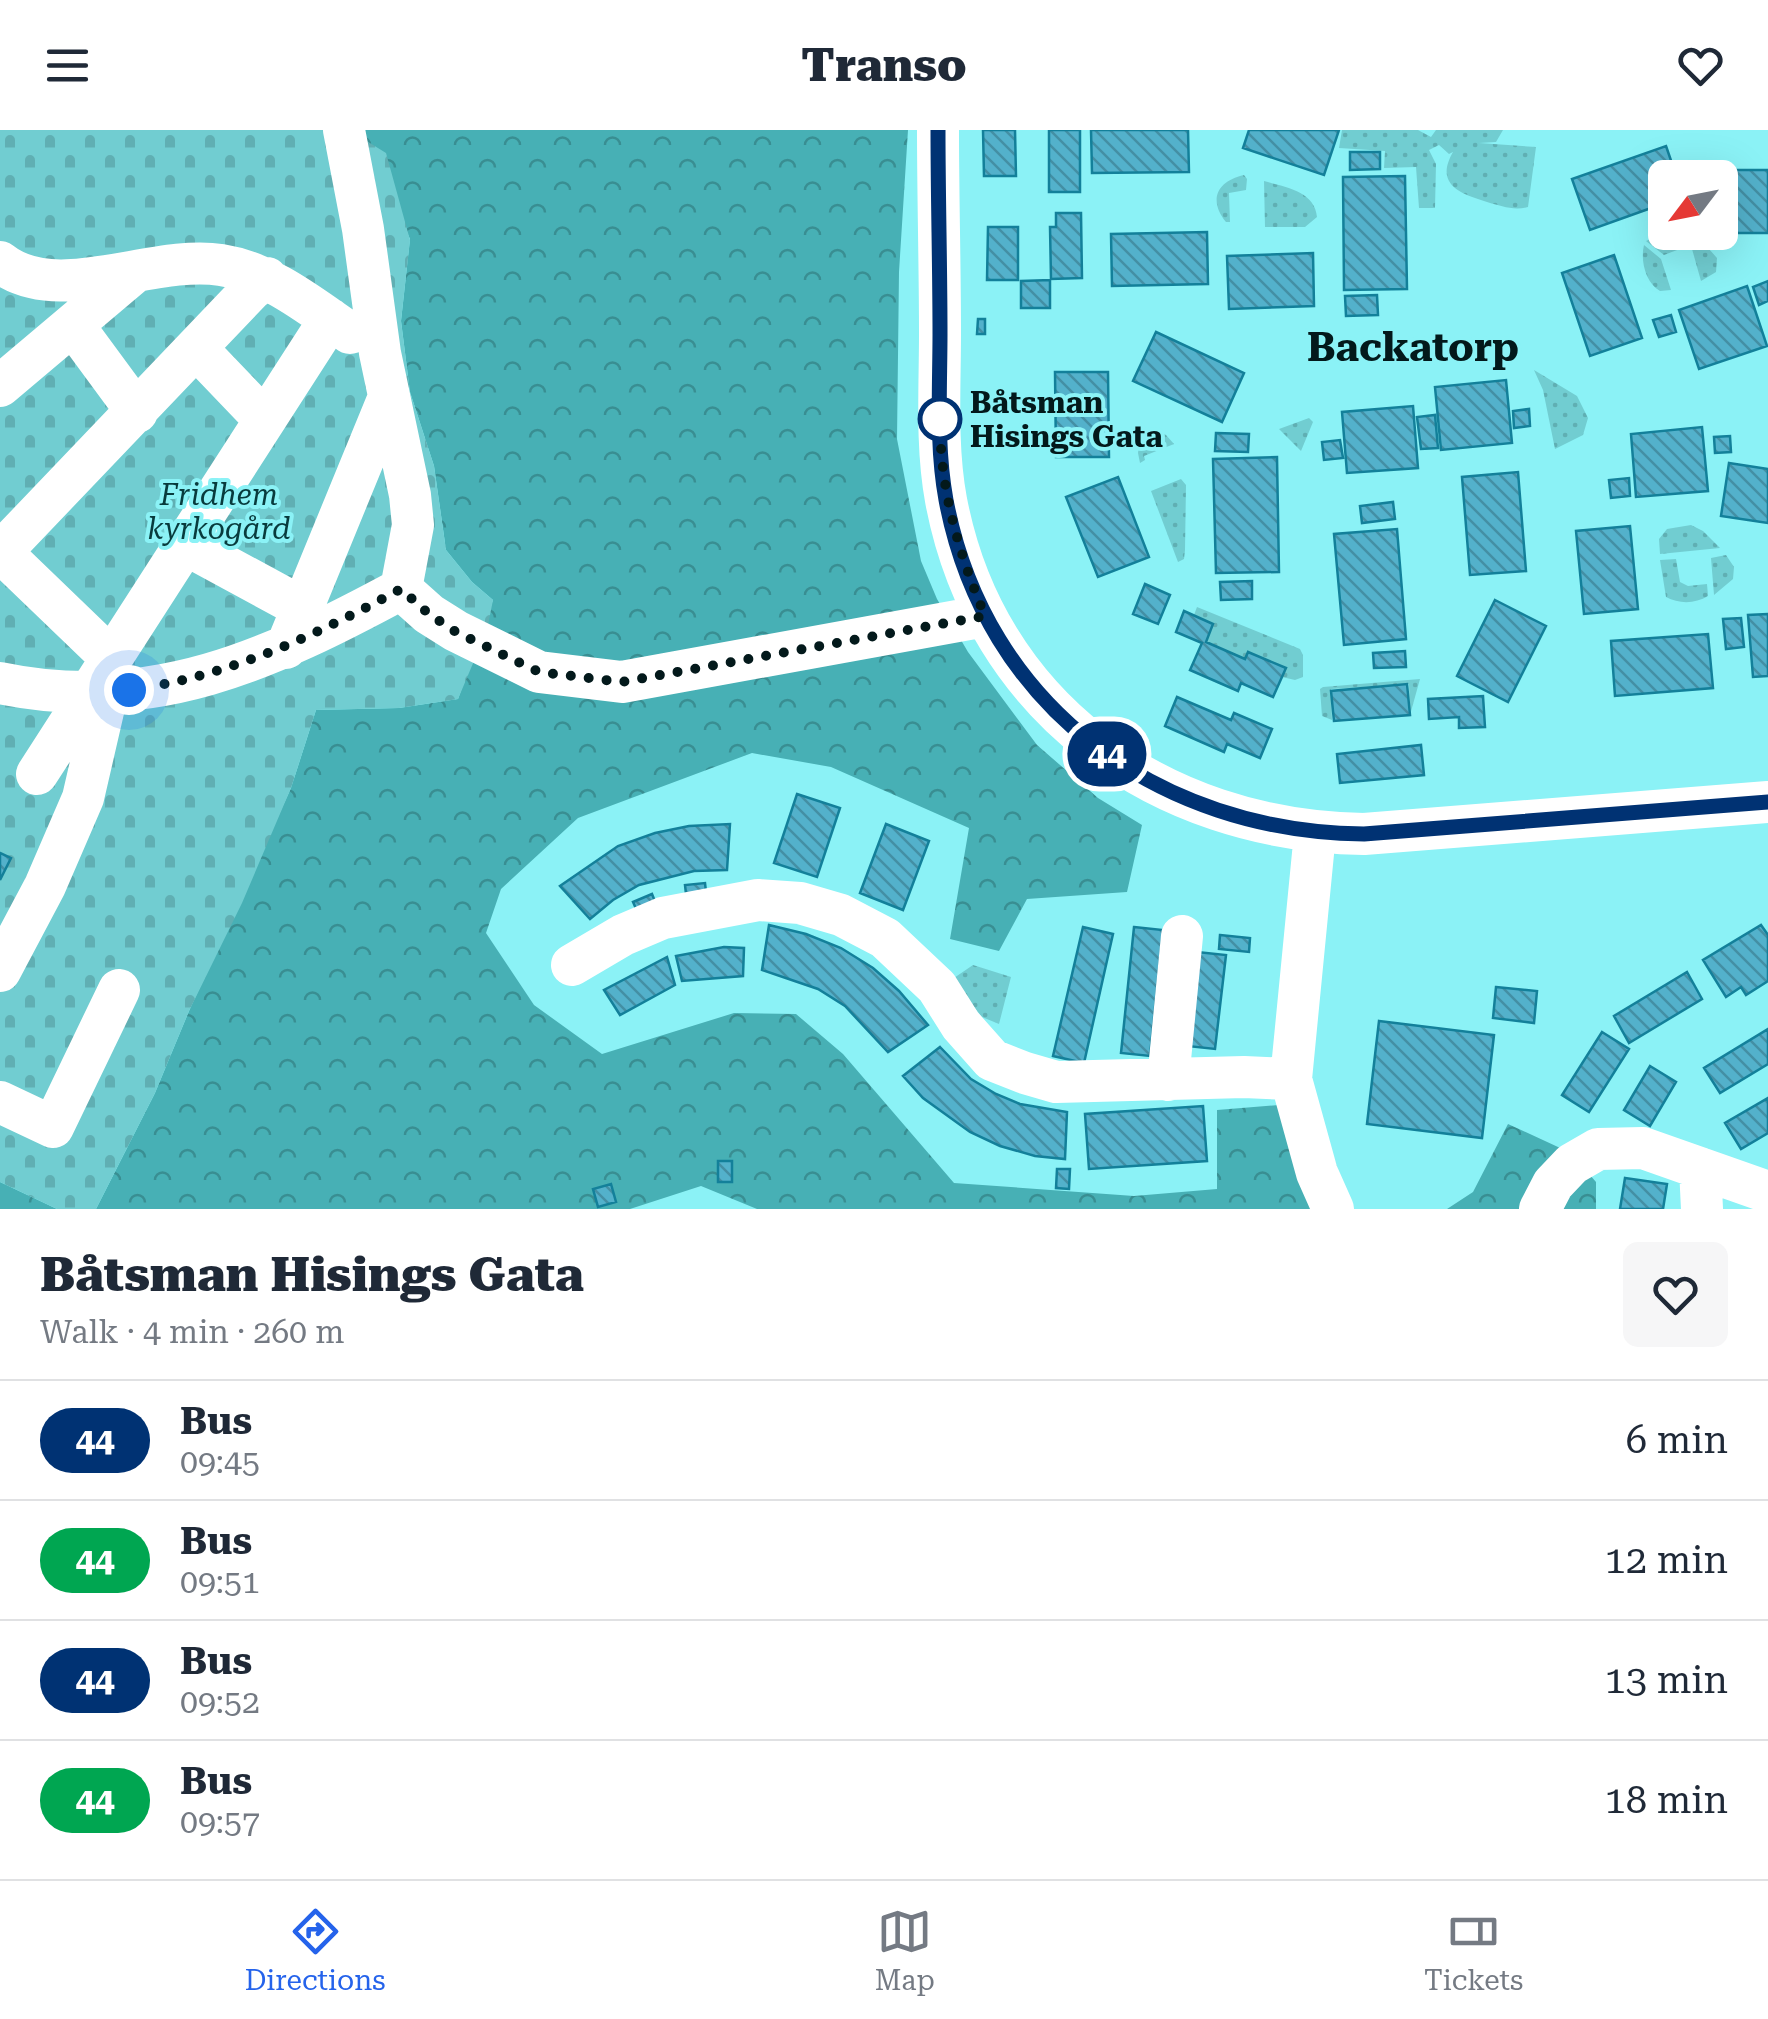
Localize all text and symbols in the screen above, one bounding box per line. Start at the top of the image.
icon: menu [40,38,95,93]
icon: heart [1673,38,1728,93]
text: Transo [801,39,967,92]
north arrow [1648,160,1738,250]
map controls [1648,160,1738,250]
district label: Backatorp [1307,324,1519,371]
place label: Båtsman Hisings Gata [970,385,1163,454]
marker: Båtsman Hisings Gata [919,398,961,440]
park label: Fridhem kyrkogård [147,477,291,546]
your location [104,665,154,715]
line badge: 44 [1062,722,1152,786]
text: 44 [1087,734,1127,775]
button: heart [1623,1242,1728,1347]
text: Båtsman Hisings Gata [40,1247,584,1303]
text: Walk · 4 min · 260 m [40,1313,344,1351]
text: Bus [180,1399,252,1443]
text: 6 min [1626,1418,1728,1462]
text: 44 [75,1420,115,1461]
text: 09:45 [180,1443,260,1481]
text: Bus [180,1519,252,1563]
text: 12 min [1605,1538,1728,1582]
text: 44 [75,1540,115,1581]
text: 09:51 [180,1563,260,1601]
text: Bus [180,1639,252,1683]
text: 13 min [1605,1658,1728,1702]
text: 44 [75,1660,115,1701]
text: 09:52 [180,1683,260,1721]
text: Bus [180,1759,252,1803]
text: 18 min [1605,1778,1728,1822]
text: 44 [75,1780,115,1821]
text: 09:57 [180,1803,260,1841]
tab: Directions [245,1904,386,1997]
tab: Map [875,1904,935,1997]
tab: Tickets [1424,1904,1523,1997]

